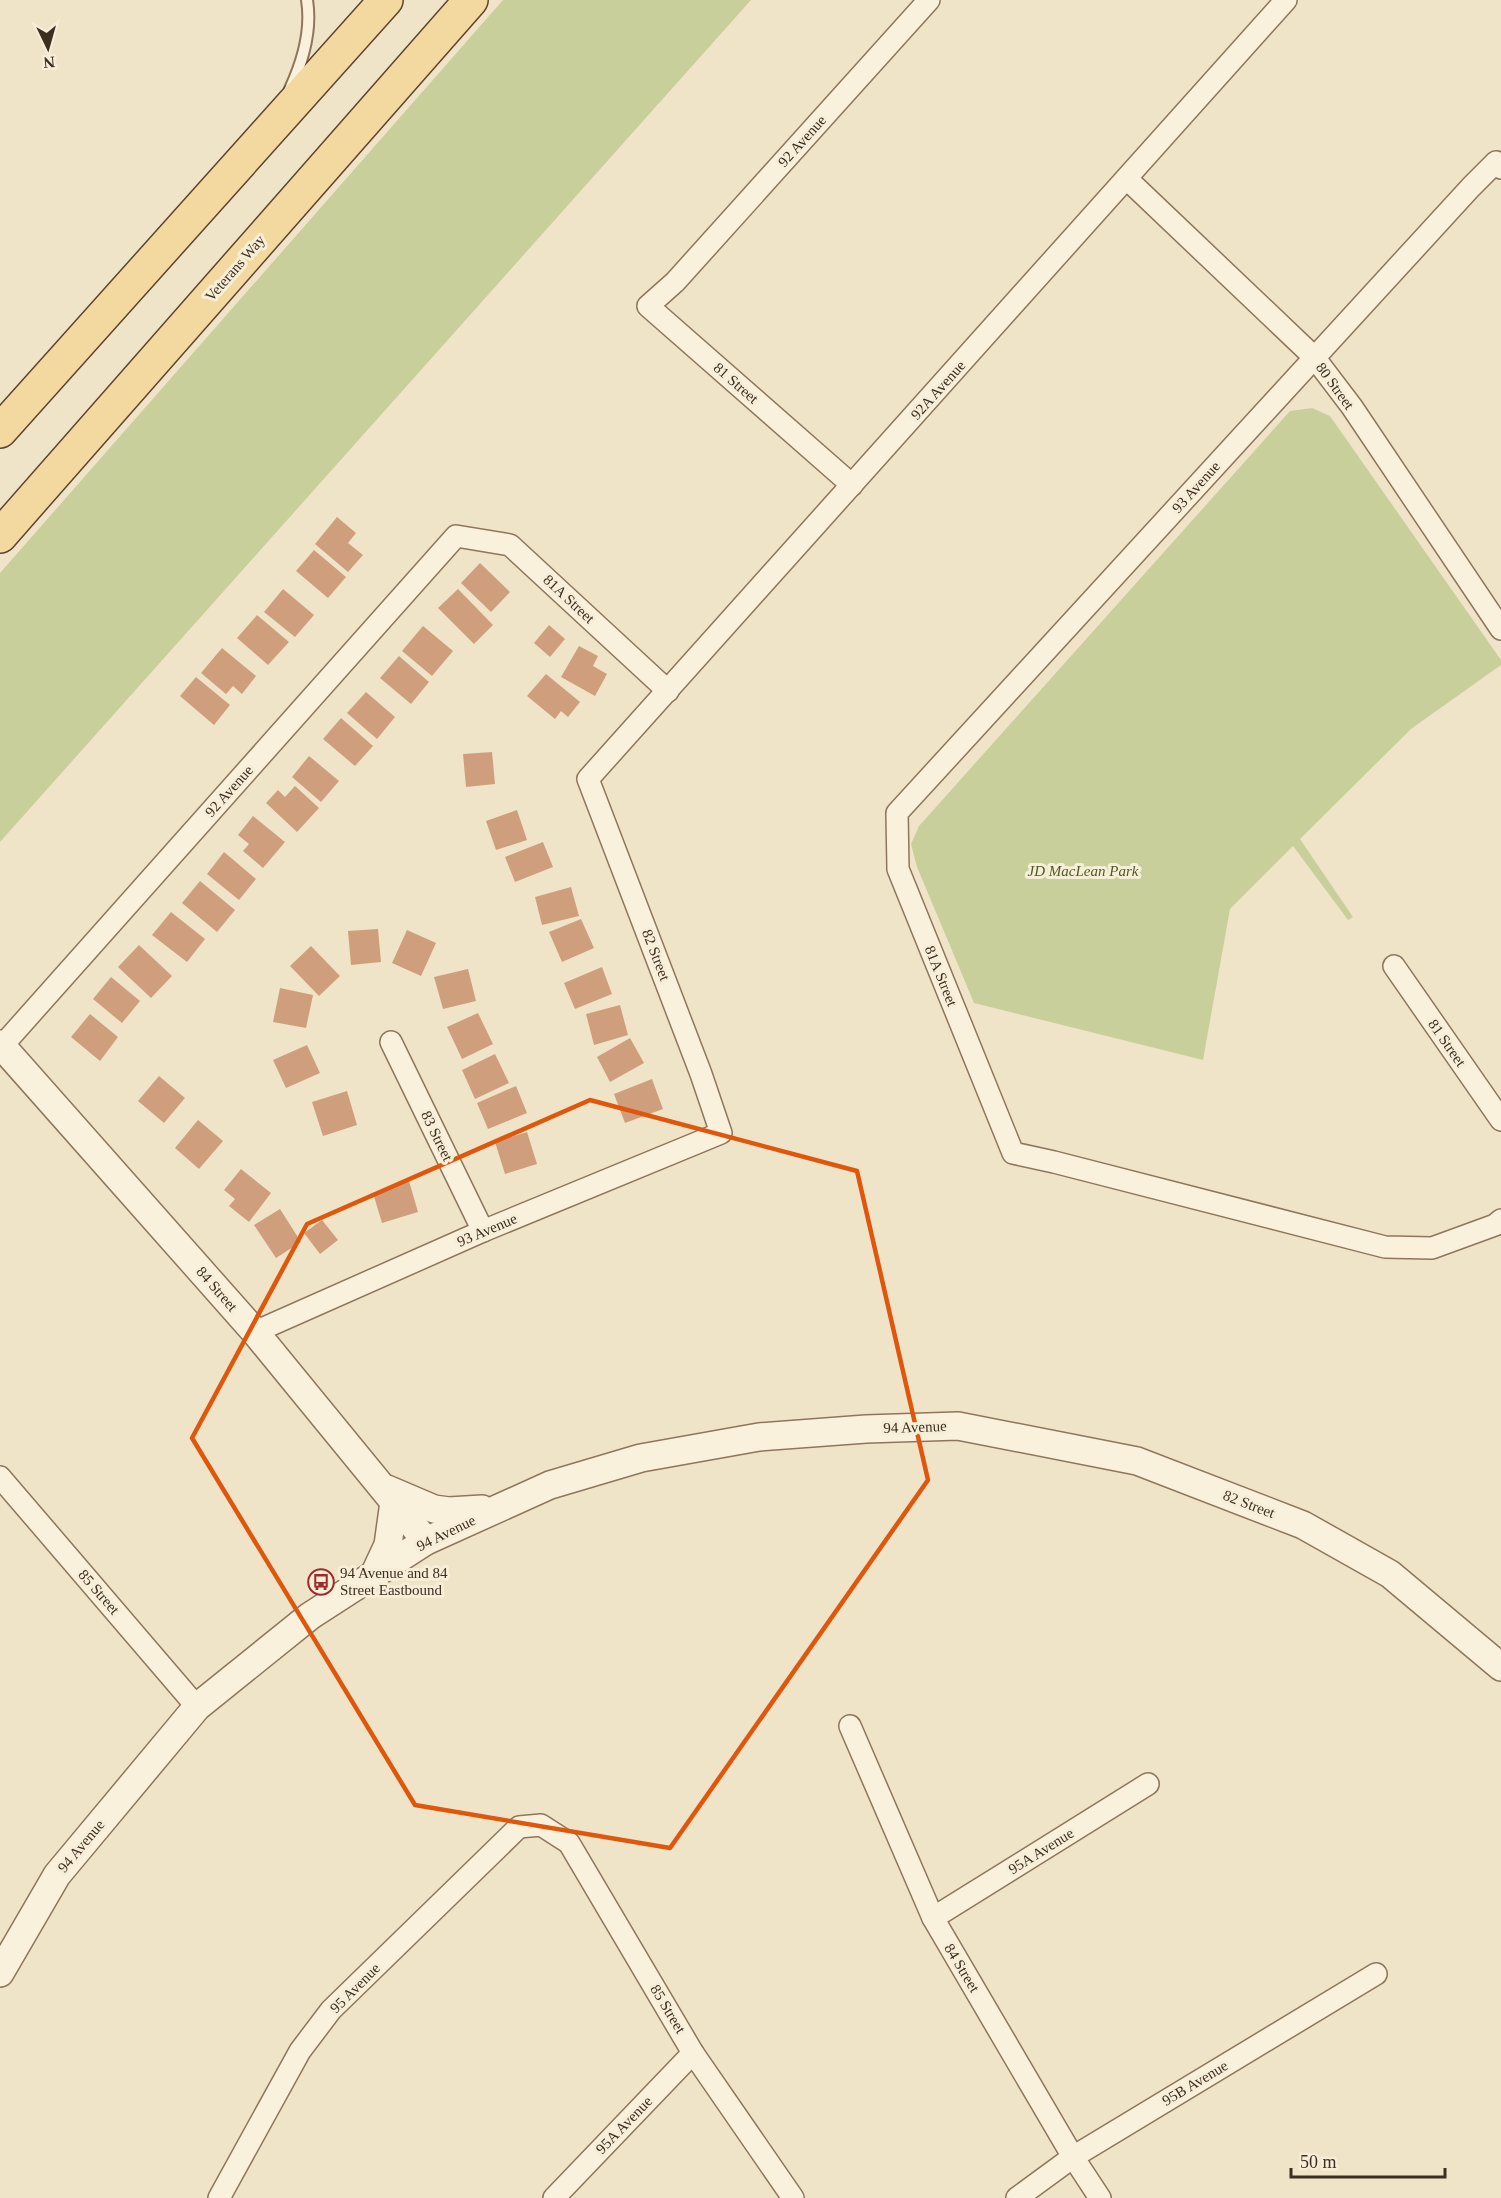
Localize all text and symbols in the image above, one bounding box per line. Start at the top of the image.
north arrow [18,18,78,78]
text: N [42,53,56,71]
street label: 92 Avenue [775,112,829,170]
street label: Veterans Way [202,231,268,304]
street label: 92A Avenue [907,357,969,423]
street label: 81 Street [710,359,762,407]
street label: 80 Street [1313,360,1358,413]
street label: 93 Avenue [1169,458,1223,516]
street label: 81A Street [540,571,598,627]
street label: 92 Avenue [202,762,256,820]
park label: JD MacLean Park [1028,863,1139,879]
street label: 82 Street [639,927,673,984]
street label: 81A Street [922,943,961,1009]
street label: 81 Street [1425,1016,1469,1070]
street label: 83 Street [418,1108,456,1164]
street label: 93 Avenue [455,1210,520,1250]
street label: 84 Street [193,1263,241,1315]
street label: 94 Avenue [883,1418,947,1436]
street label: 82 Street [1221,1487,1278,1521]
street label: 94 Avenue [414,1512,478,1554]
place label: 94 Avenue and 84 Street Eastbound [340,1565,448,1598]
street label: 85 Street [75,1566,123,1618]
bus stop icon: 94 Avenue and 84 Street Eastbound [306,1567,336,1597]
street label: 94 Avenue [54,1816,108,1875]
street label: 95A Avenue [1006,1825,1077,1877]
street label: 84 Street [941,1941,983,1996]
street label: 95 Avenue [327,1960,383,2016]
street label: 85 Street [647,1982,689,2037]
street label: 95B Avenue [1159,2057,1231,2109]
street label: 95A Avenue [593,2093,656,2157]
scale bar [1291,2141,1446,2179]
text: 50 m [1300,2152,1337,2172]

